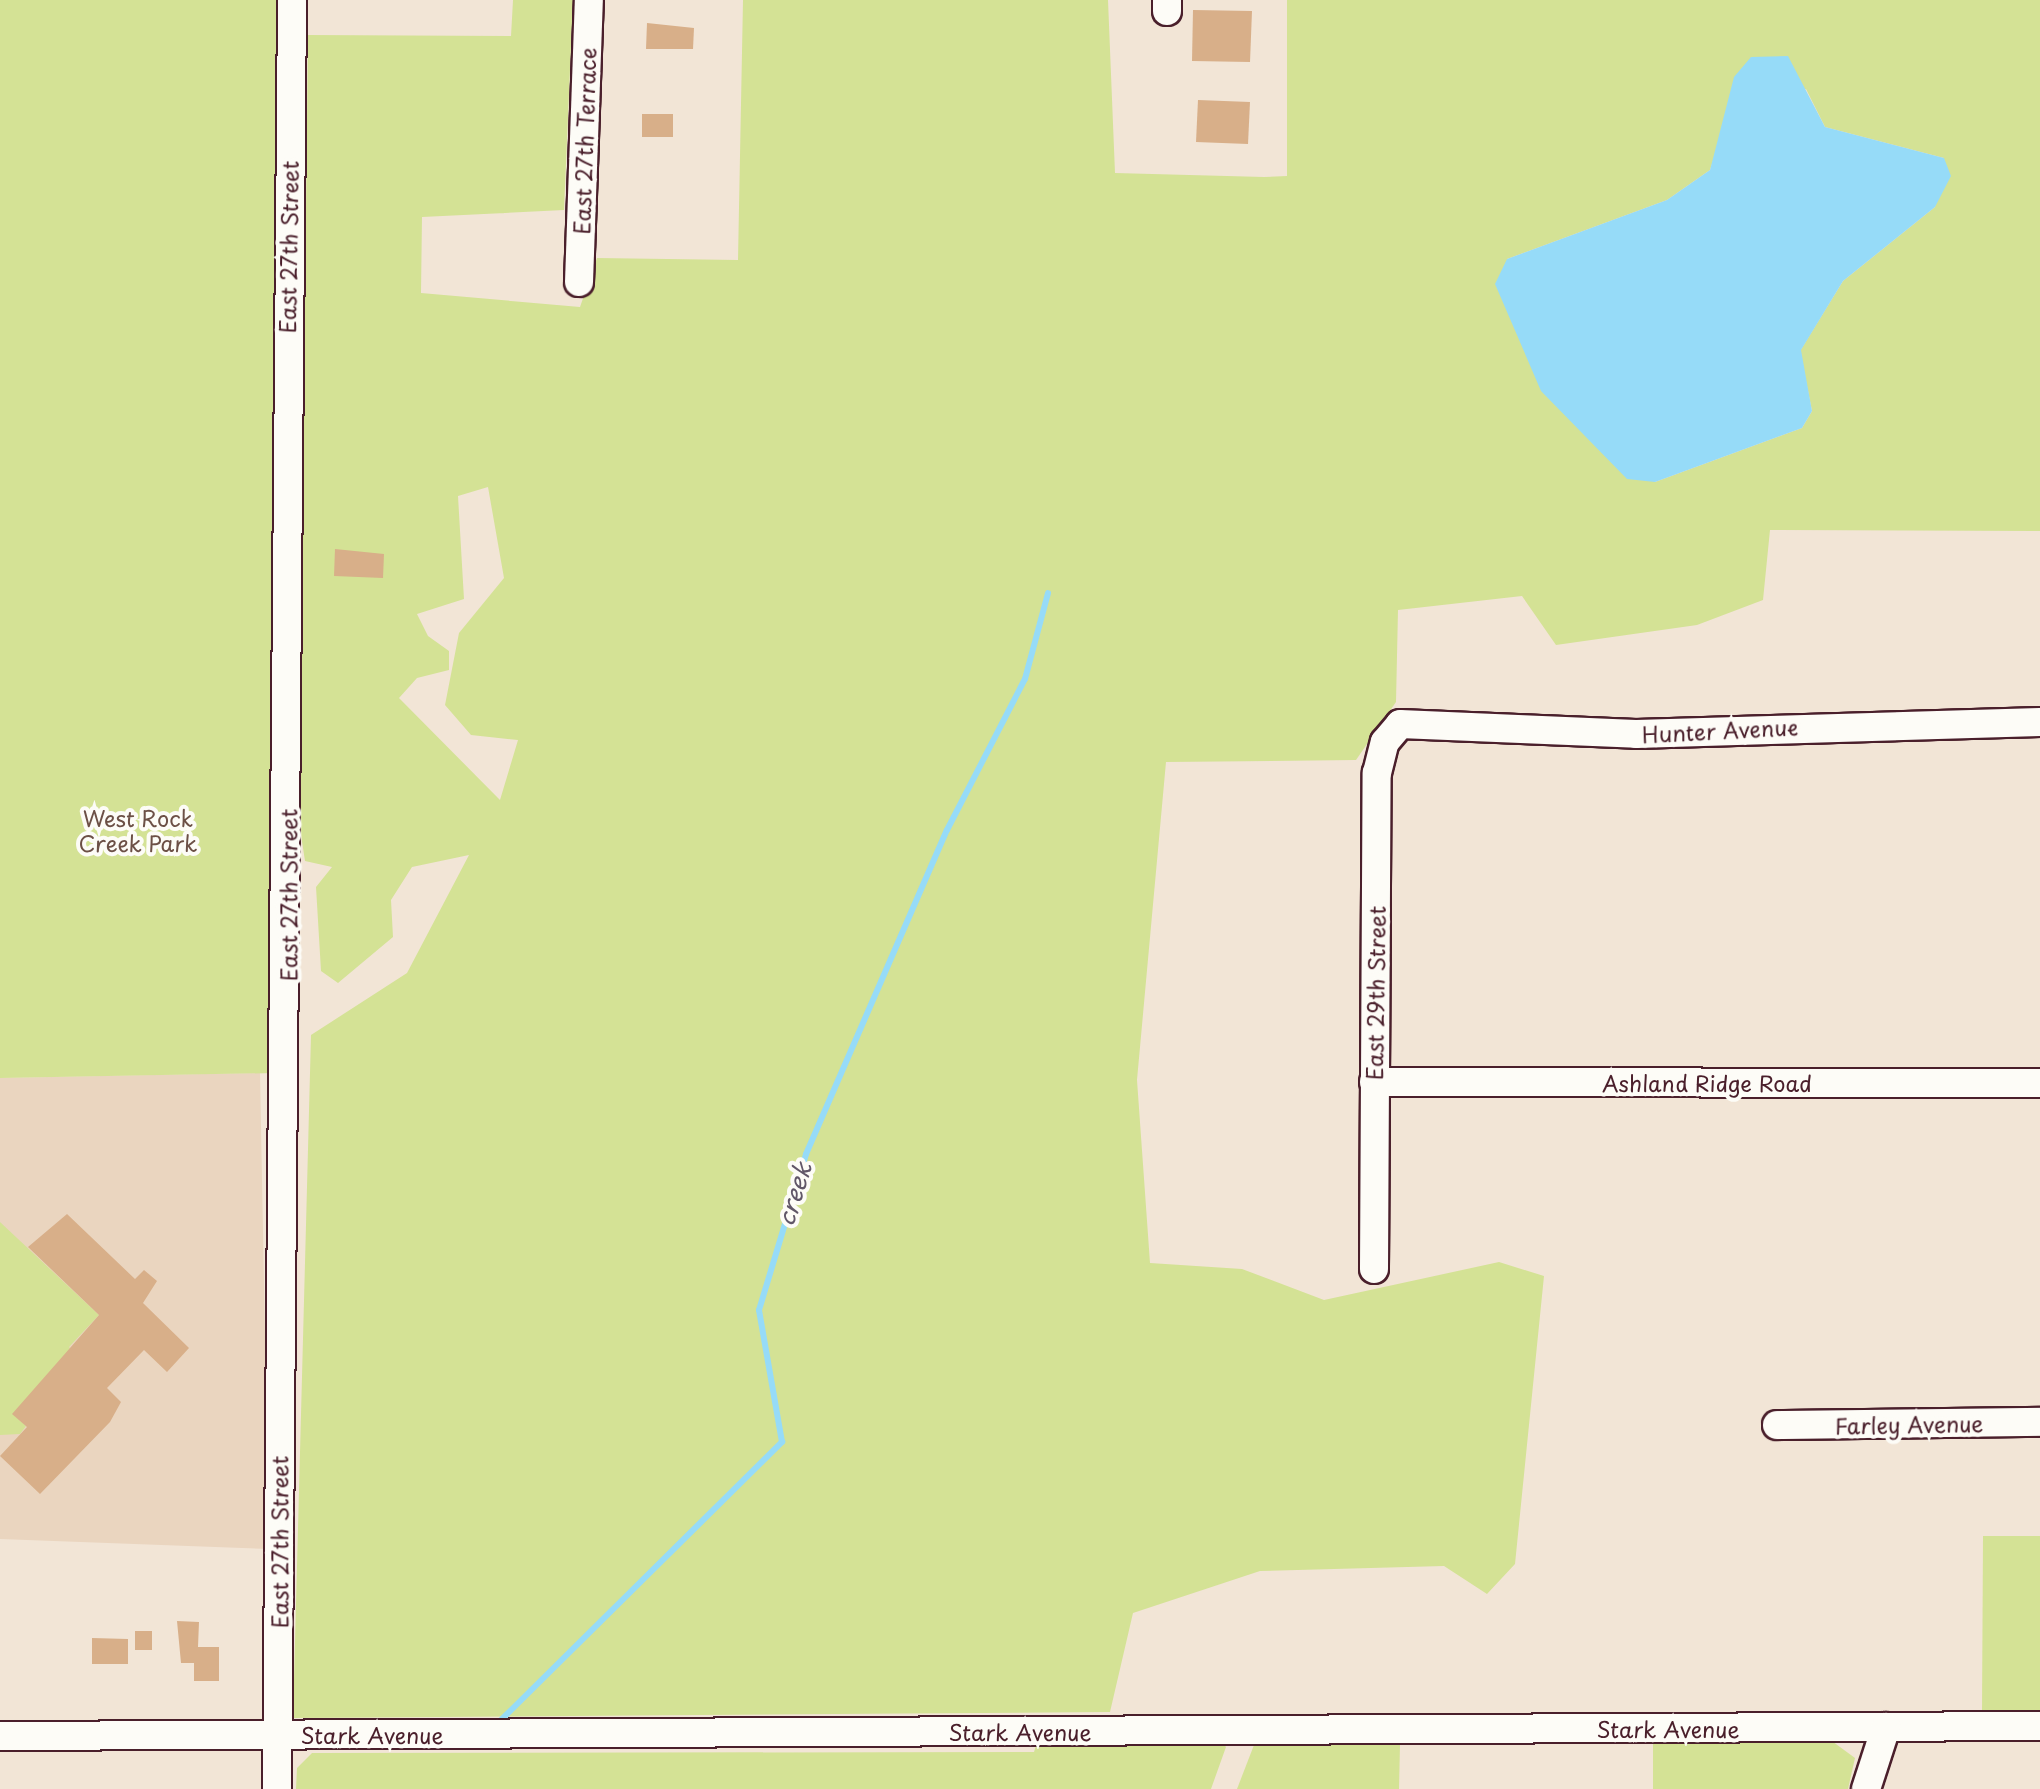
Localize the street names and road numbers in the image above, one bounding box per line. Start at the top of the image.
street label: East 27th Terrace [568,47,600,235]
street label: East 27th Street [273,160,303,334]
street label: Hunter Avenue [1641,713,1799,747]
street label: East 27th Street [275,808,301,982]
street label: East 29th Street [1360,906,1390,1080]
street label: Ashland Ridge Road [1601,1070,1813,1096]
street label: Farley Avenue [1834,1410,1984,1438]
street label: East 27th Street [266,1455,292,1629]
street label: Stark Avenue [1597,1716,1739,1742]
street label: Stark Avenue [949,1719,1091,1745]
street label: Stark Avenue [301,1722,443,1748]

